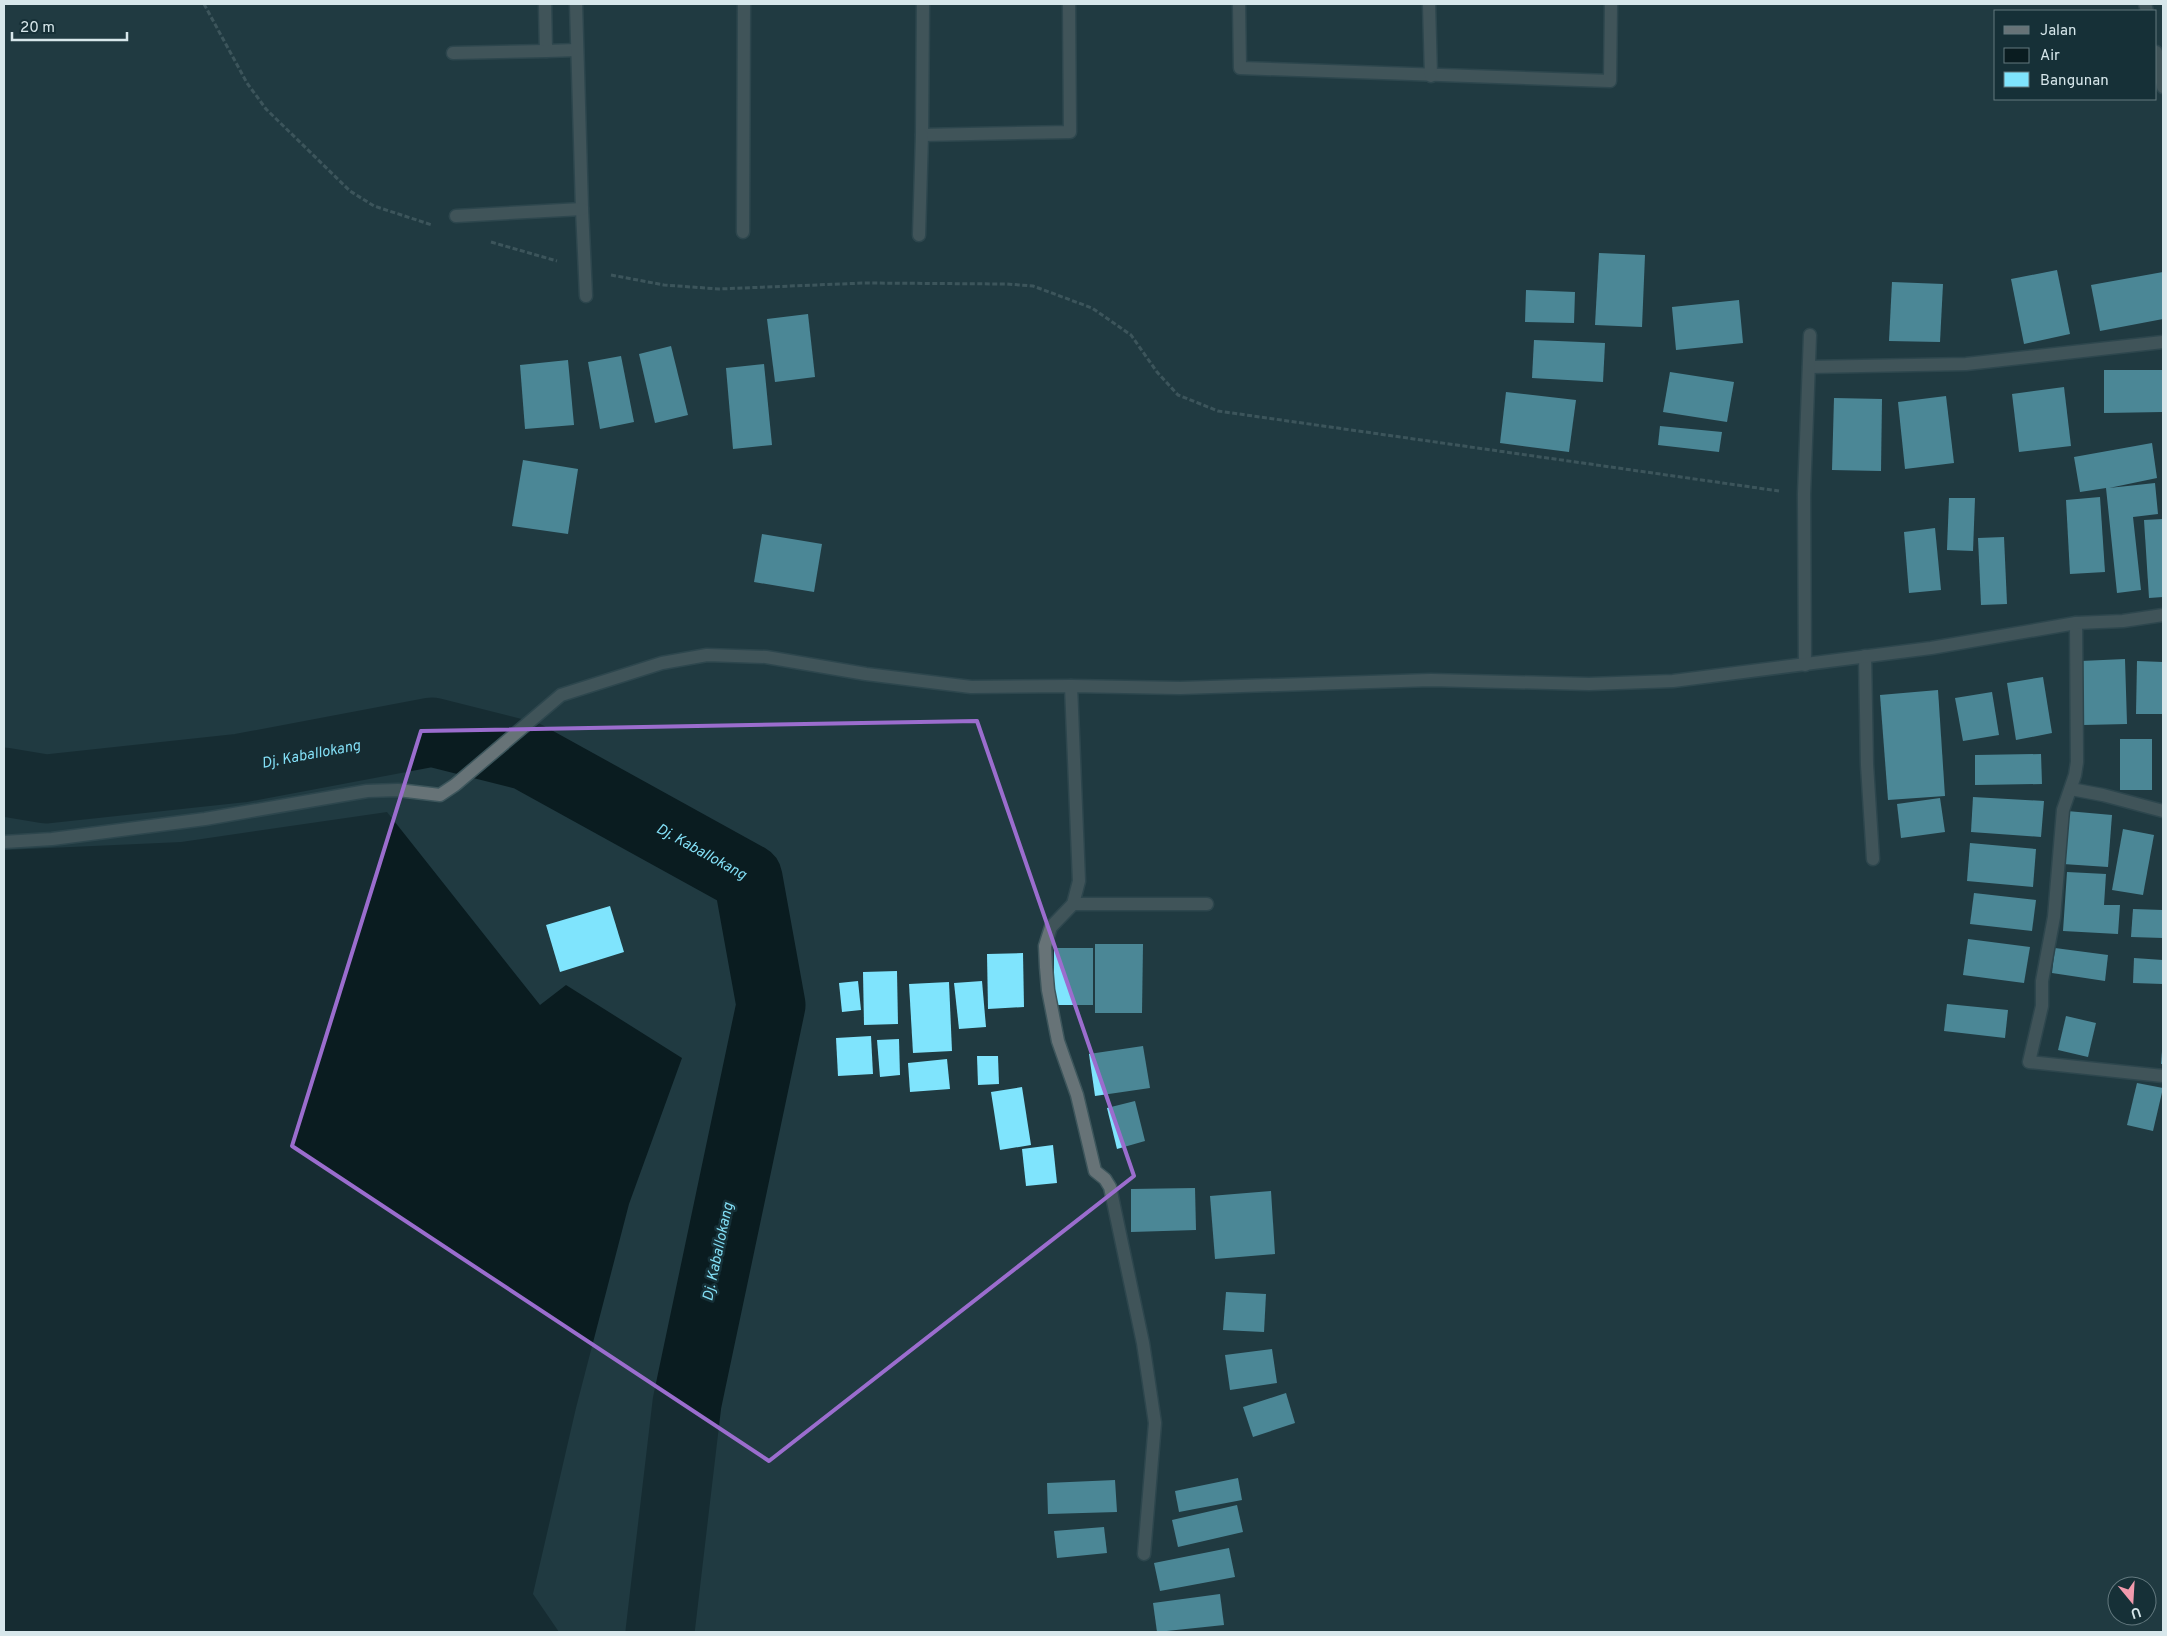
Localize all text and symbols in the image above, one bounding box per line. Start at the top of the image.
scale bar [12,10,128,42]
legend [1994,10,2157,100]
text: 20 m [20,19,55,38]
text: Jalan [2040,22,2077,41]
text: Air [2040,47,2060,66]
text: Bangunan [2040,72,2109,91]
water label: Dj. Kaballokang [260,736,363,773]
water label: Dj. Kaballokang [653,820,750,885]
water label: Dj. Kaballokang [699,1200,739,1303]
north arrow [2107,1576,2157,1626]
text: U [2128,1602,2143,1622]

